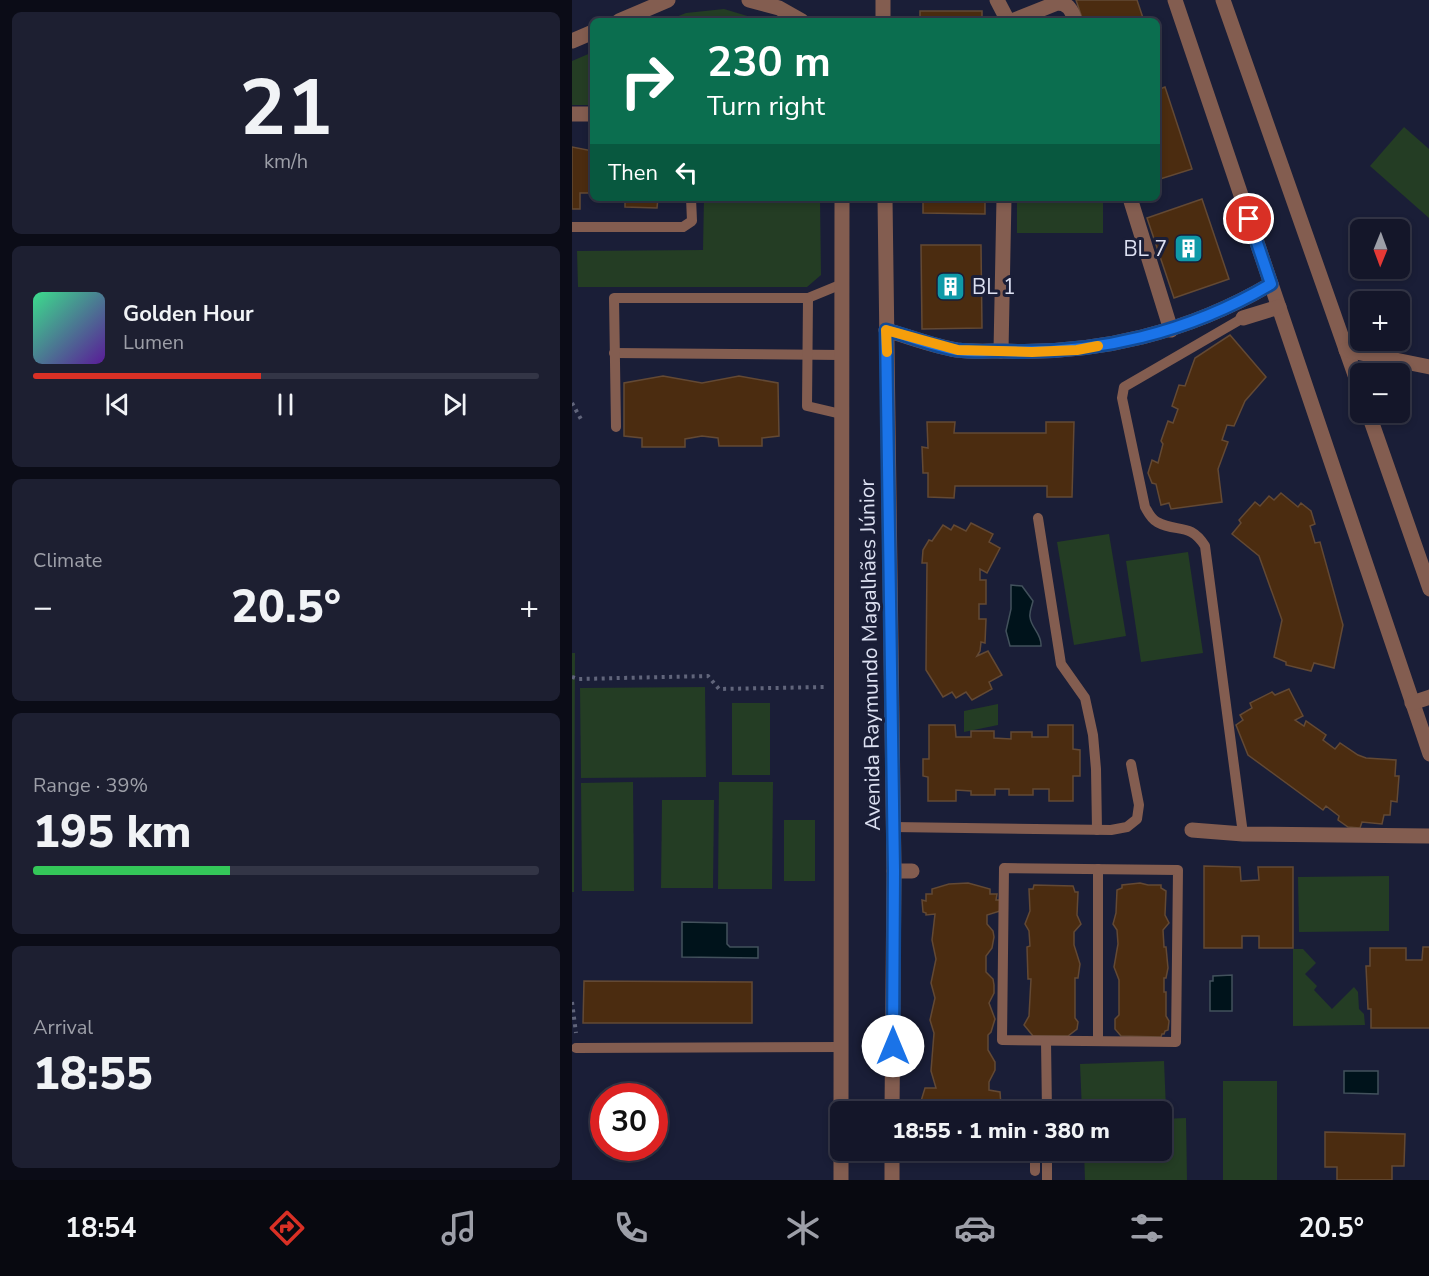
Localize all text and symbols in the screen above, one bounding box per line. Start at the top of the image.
text: 230 m [707,34,831,91]
icon: right [608,42,686,120]
text: 21 [239,55,333,162]
text: Turn right [707,88,825,125]
text: km/h [264,148,308,175]
icon: left [670,156,703,189]
text: Then [608,158,658,188]
pin [1223,193,1274,244]
icon: arrive [1232,202,1265,235]
north arrow [1350,219,1410,279]
map controls [1350,219,1410,423]
building icon: BL 7 [1172,233,1204,265]
place label: BL 7 [1123,235,1167,263]
building icon: BL 1 [935,271,967,303]
place label: BL 1 [972,273,1016,301]
button: + [1350,291,1410,351]
text: Golden Hour [123,299,254,329]
text: Lumen [123,329,184,356]
button: − [1350,363,1410,423]
icon: previous [101,388,134,421]
icon: pause [269,388,302,421]
icon: next [438,388,471,421]
street label: Avenida Raymundo Magalhães Júnior [853,478,887,831]
text: Climate [33,547,102,574]
text: 20.5° [231,577,341,638]
text: − [33,585,53,630]
text: + [519,585,539,630]
text: Range · 39% [33,772,148,799]
text: 195 km [33,802,192,863]
text: Arrival [33,1014,93,1041]
position arrow [861,1014,925,1078]
text: 18:55 [33,1044,153,1105]
speed limit sign: 30 [590,1083,668,1161]
text: 18:55 · 1 min · 380 m [892,1116,1110,1146]
icon: directions [266,1207,308,1249]
icon: music [438,1207,480,1249]
icon: phone [610,1207,652,1249]
icon: climate [782,1207,824,1249]
icon: car [954,1207,996,1249]
icon: filters [1126,1207,1168,1249]
text: 18:54 [65,1210,136,1247]
text: 20.5° [1298,1210,1364,1247]

